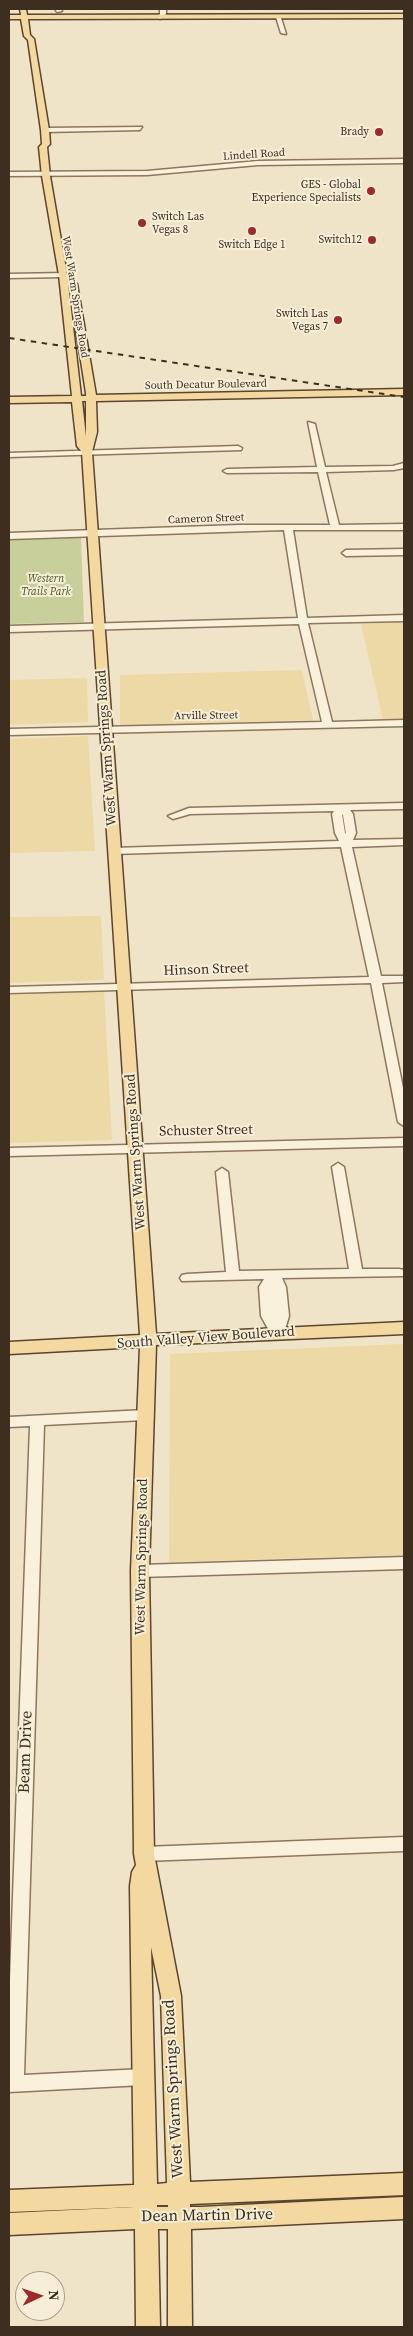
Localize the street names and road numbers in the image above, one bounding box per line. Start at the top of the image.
street label: Lindell Road [222,146,286,164]
street label: West Warm Springs Road [59,235,91,359]
street label: South Decatur Boulevard [145,377,267,393]
street label: Cameron Street [168,511,244,527]
street label: West Warm Springs Road [93,669,121,827]
street label: Arville Street [174,709,238,723]
street label: Hinson Street [163,960,249,980]
street label: West Warm Springs Road [122,1073,150,1231]
street label: Schuster Street [159,1122,253,1140]
street label: South Valley View Boulevard [117,1323,295,1353]
street label: West Warm Springs Road [132,1478,152,1636]
street label: Beam Drive [15,1710,37,1794]
street label: West Warm Springs Road [160,1999,188,2179]
street label: Dean Martin Drive [141,2205,273,2227]

